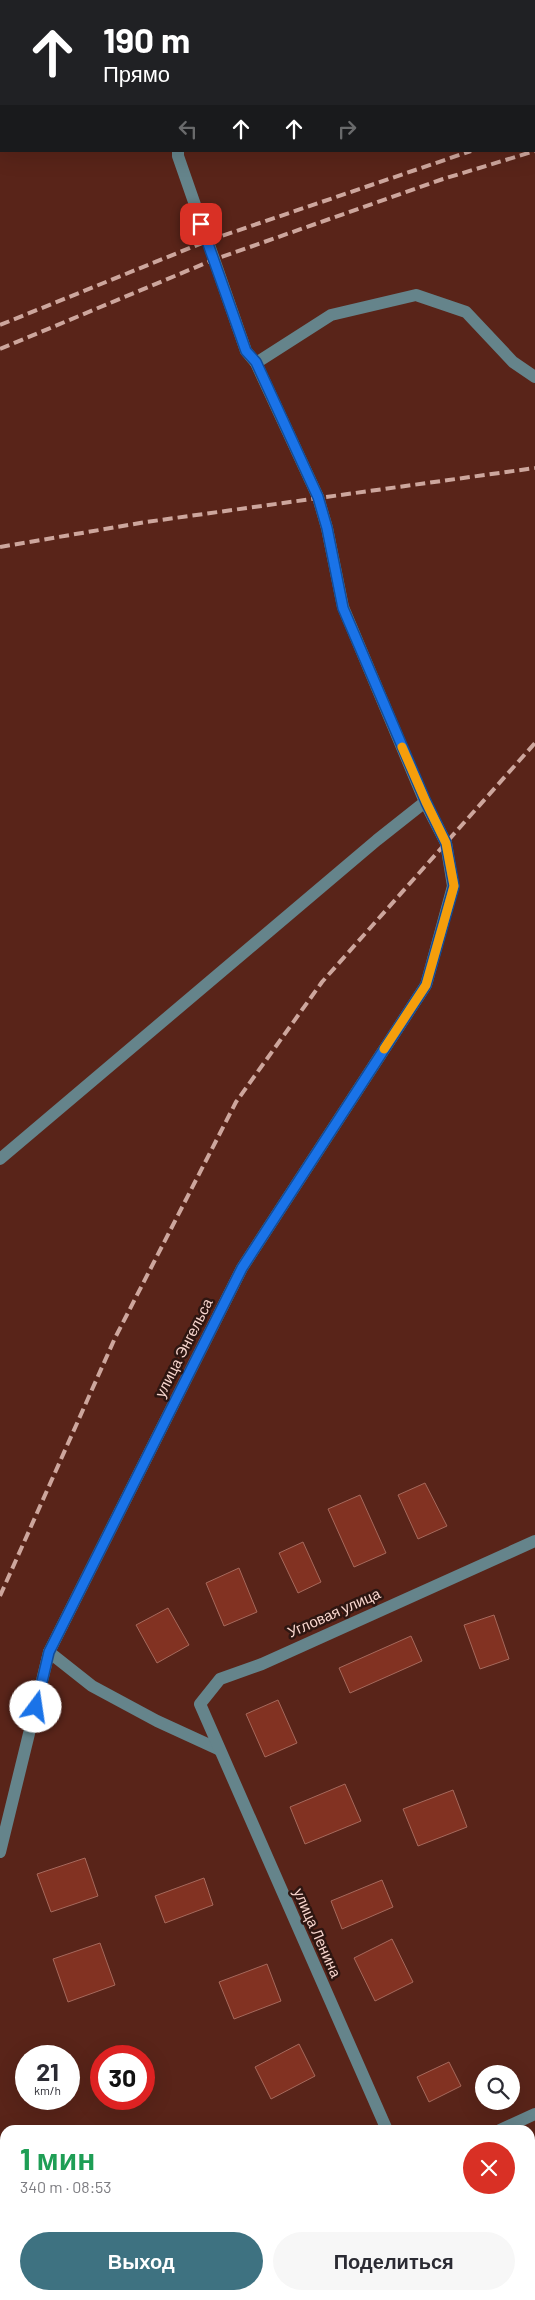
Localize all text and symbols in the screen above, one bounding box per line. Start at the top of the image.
text: 190 m [103,18,190,60]
icon: ahead [20,20,85,85]
text: Прямо [103,60,170,86]
icon: left [174,115,202,143]
icon: ahead [227,115,255,143]
icon: ahead [280,115,308,143]
icon: right [333,115,361,143]
pin [180,203,222,245]
icon: arrive [187,210,215,238]
street label: улица Энгельса [150,1294,216,1400]
street label: Угловая улица [284,1583,383,1641]
position arrow [9,1680,61,1732]
street label: улица Ленина [290,1885,346,1981]
speed limit sign: 30 [90,2045,155,2110]
text: 21 [36,2056,59,2086]
map controls [475,2065,520,2110]
button: search [475,2065,520,2110]
text: km/h [34,2083,61,2097]
text: 1 мин [20,2140,95,2176]
button: close [463,2142,515,2194]
text: 340 m · 08:53 [20,2177,112,2196]
button: Выход [20,2232,263,2290]
button: Поделиться [273,2232,515,2290]

